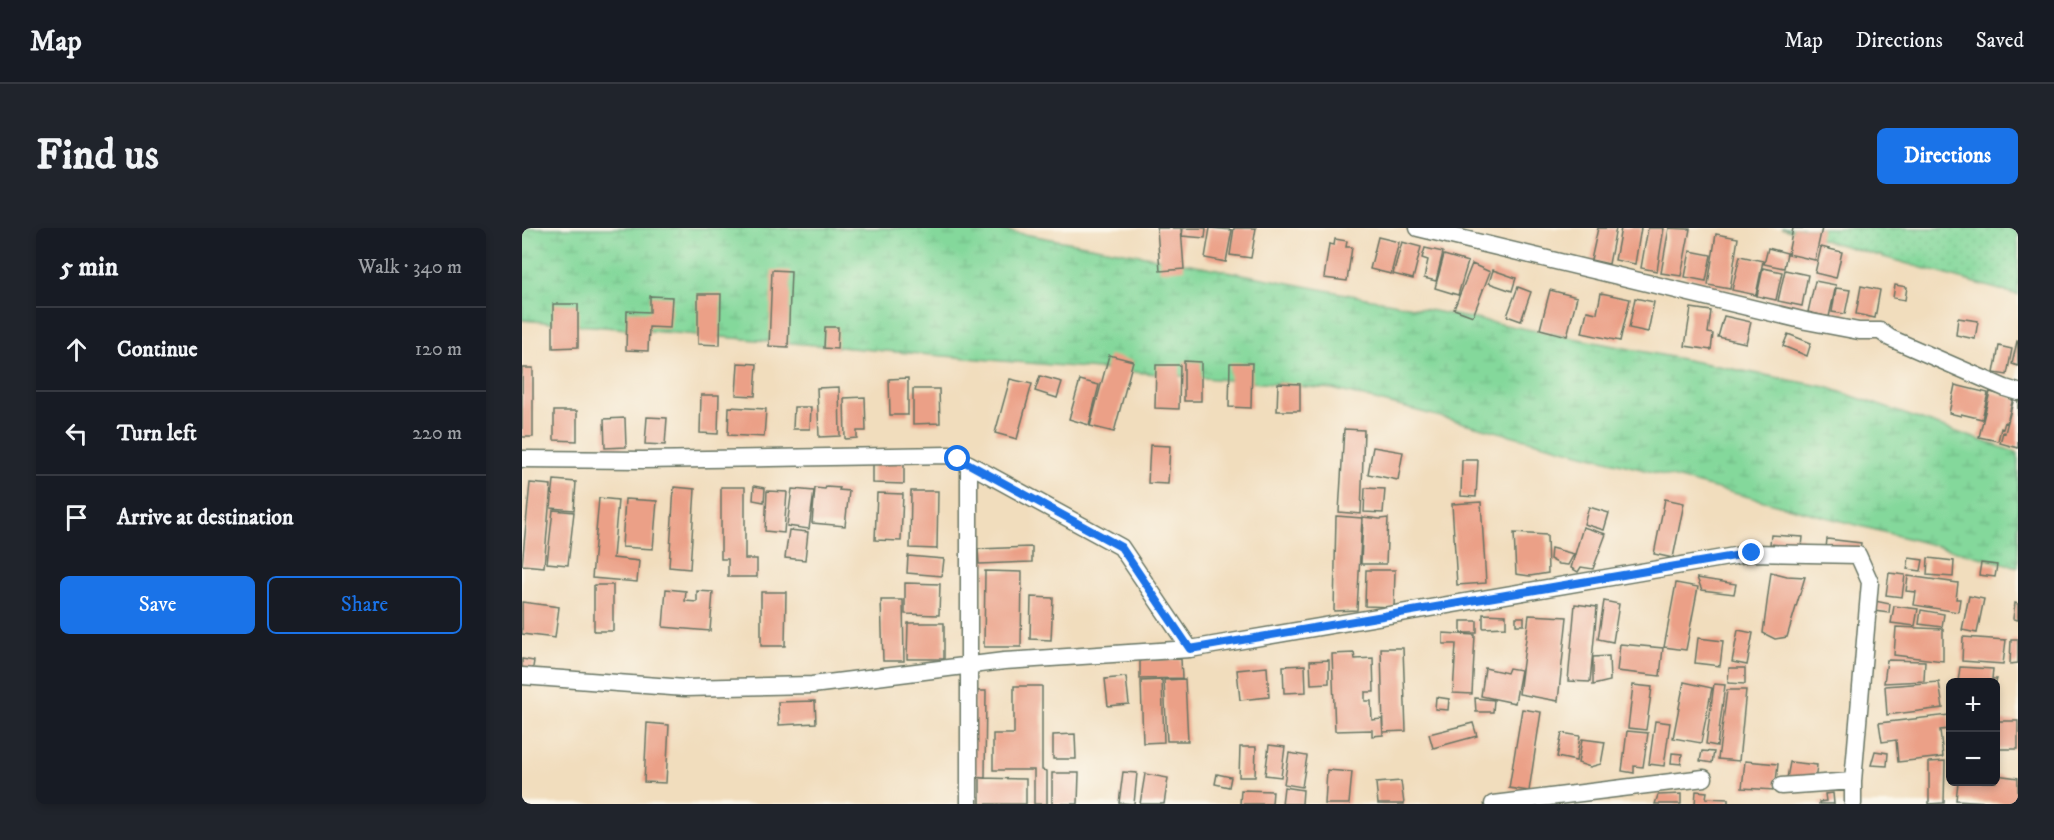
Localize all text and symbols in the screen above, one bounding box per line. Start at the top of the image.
text: Map [30,24,82,59]
text: Map [1784,28,1823,54]
text: Directions [1856,28,1943,54]
text: Saved [1976,28,2024,54]
button: Directions [1877,128,2018,184]
text: Find us [36,130,159,182]
text: 5 min [60,251,118,284]
text: Walk · 340 m [358,255,462,280]
icon: ahead [60,333,93,366]
text: Continue [117,336,198,363]
text: 120 m [415,337,462,362]
icon: left [60,417,93,450]
text: Turn left [117,420,197,447]
text: 220 m [412,421,462,446]
route start [944,445,970,471]
icon: arrive [60,501,93,534]
text: Arrive at destination [117,504,294,531]
route end [1738,539,1764,565]
button: Save [60,576,255,634]
button: Share [267,576,462,634]
map controls [1946,678,2000,786]
button: + [1946,678,2000,732]
button: − [1946,732,2000,786]

